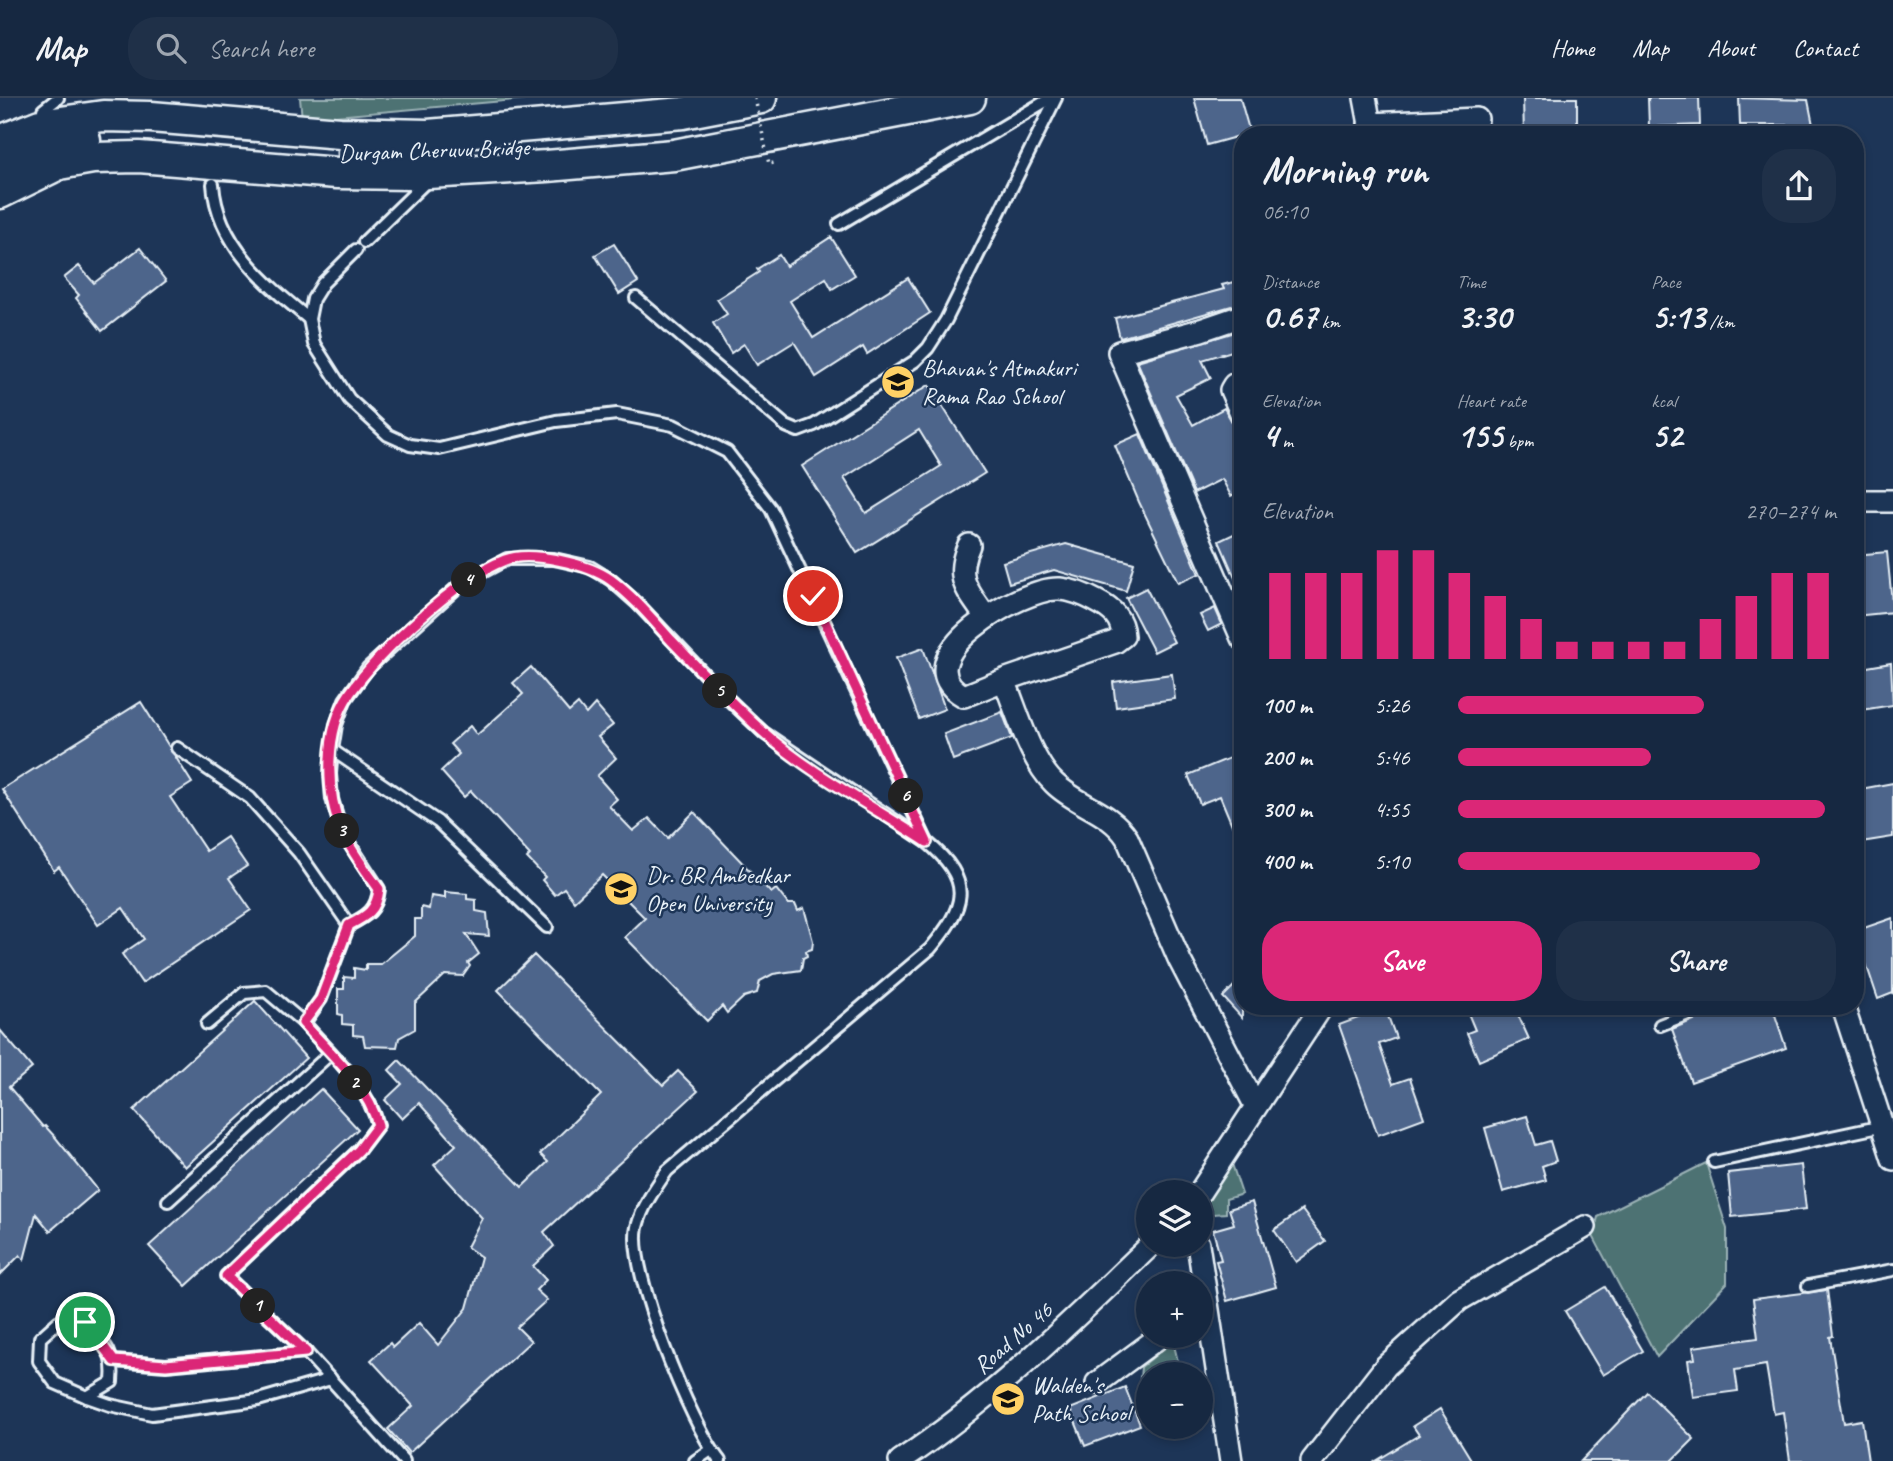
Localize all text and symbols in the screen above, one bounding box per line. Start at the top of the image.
search box [128,17,618,80]
text: Map [35,27,86,69]
icon: search [152,29,190,67]
text: Search here [208,32,314,65]
text: Home [1551,33,1594,63]
text: Map [1632,33,1669,63]
text: About [1707,33,1755,63]
text: Contact [1793,33,1858,63]
street label: Durgam Cheruvu Bridge [338,132,532,168]
text: Morning run [1262,147,1428,194]
button: share [1762,149,1836,223]
text: 06:10 [1262,197,1308,226]
text: Distance [1262,270,1319,294]
text: Time [1457,270,1486,294]
text: Pace [1651,270,1681,294]
text: 0.67 [1262,294,1317,339]
text: 3:30 [1457,294,1511,339]
text: 5:13 [1651,294,1705,339]
text: km [1317,310,1340,334]
text: /km [1705,310,1734,334]
place label: Bhavan's Atmakuri Rama Rao School [922,353,1079,411]
school or university icon: Bhavan's Atmakuri Rama Rao School [879,363,917,401]
text: Elevation [1262,389,1320,413]
text: Heart rate [1457,389,1526,413]
text: kcal [1651,389,1676,413]
text: 4 [1262,413,1278,458]
text: 155 [1457,413,1503,458]
text: 52 [1651,413,1682,458]
text: m [1278,429,1293,453]
text: bpm [1503,429,1533,453]
text: Elevation [1262,497,1333,526]
text: 270–274 m [1745,497,1836,526]
pin: 4 [452,562,486,598]
pin [783,566,843,626]
text: 4 [464,567,473,591]
icon: check [794,577,832,615]
pin: 5 [702,674,738,708]
text: 5 [715,678,724,702]
text: 100 m [1262,691,1312,720]
text: 5:26 [1374,691,1410,720]
text: 200 m [1262,743,1312,772]
text: 5:46 [1374,743,1410,772]
pin: 6 [888,778,923,814]
text: 6 [901,783,910,807]
text: 300 m [1262,795,1312,824]
text: 4:55 [1374,795,1410,824]
pin: 3 [324,814,360,848]
text: 3 [337,818,346,842]
text: 400 m [1262,847,1312,876]
text: 5:10 [1374,847,1410,876]
place label: Dr. BR Ambedkar Open University [646,860,792,918]
school or university icon: Dr. BR Ambedkar Open University [602,870,640,908]
button: Save [1262,921,1542,1001]
button: Share [1556,921,1836,1001]
pin: 2 [338,1066,372,1100]
text: 2 [350,1070,359,1094]
map controls [1136,1180,1213,1439]
button: layers [1136,1180,1213,1257]
button: + [1136,1271,1213,1348]
pin: 1 [240,1288,276,1324]
pin [55,1292,115,1352]
text: 1 [253,1293,262,1317]
street label: Road No 46 [967,1295,1060,1381]
icon: arrive [66,1303,104,1341]
button: − [1136,1362,1213,1439]
place label: Walden's Path School [1032,1370,1134,1428]
school or university icon: Walden's Path School [989,1380,1027,1418]

